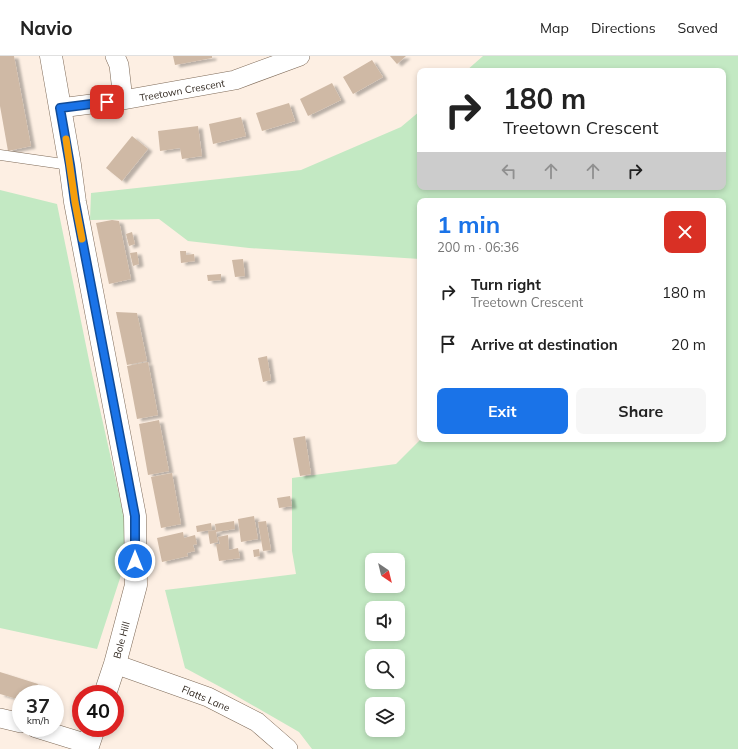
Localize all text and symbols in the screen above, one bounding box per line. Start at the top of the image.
text: Navio [20,16,73,40]
text: Map [540,19,569,37]
text: Directions [591,19,656,37]
text: Saved [678,19,718,37]
street label: Treetown Crescent [138,77,226,104]
text: 180 m [503,81,586,116]
icon: right [437,84,489,136]
pin [90,85,124,119]
icon: arrive [96,91,118,113]
text: Treetown Crescent [503,116,659,139]
icon: left [498,160,520,182]
icon: ahead [540,160,562,182]
icon: ahead [582,160,604,182]
icon: right [624,160,646,182]
text: 1 min [437,209,500,239]
button: close [664,211,706,253]
text: 200 m · 06:36 [437,239,519,255]
text: Turn right [471,275,541,294]
icon: right [437,281,459,303]
text: 180 m [662,283,706,302]
text: Treetown Crescent [471,294,583,310]
icon: arrive [437,333,459,355]
text: Arrive at destination [471,335,618,354]
text: 20 m [671,335,706,354]
button: Exit [437,388,568,434]
button: Share [576,388,706,434]
position arrow [114,540,156,582]
north arrow [365,553,405,593]
map controls [365,553,405,737]
button: sound [365,601,405,641]
street label: Bole Hill [110,620,133,660]
button: search [365,649,405,689]
street label: Flatts Lane [180,682,232,714]
speed limit sign: 40 [72,685,124,737]
text: 37 [26,693,50,718]
button: layers [365,697,405,737]
text: km/h [27,714,49,727]

